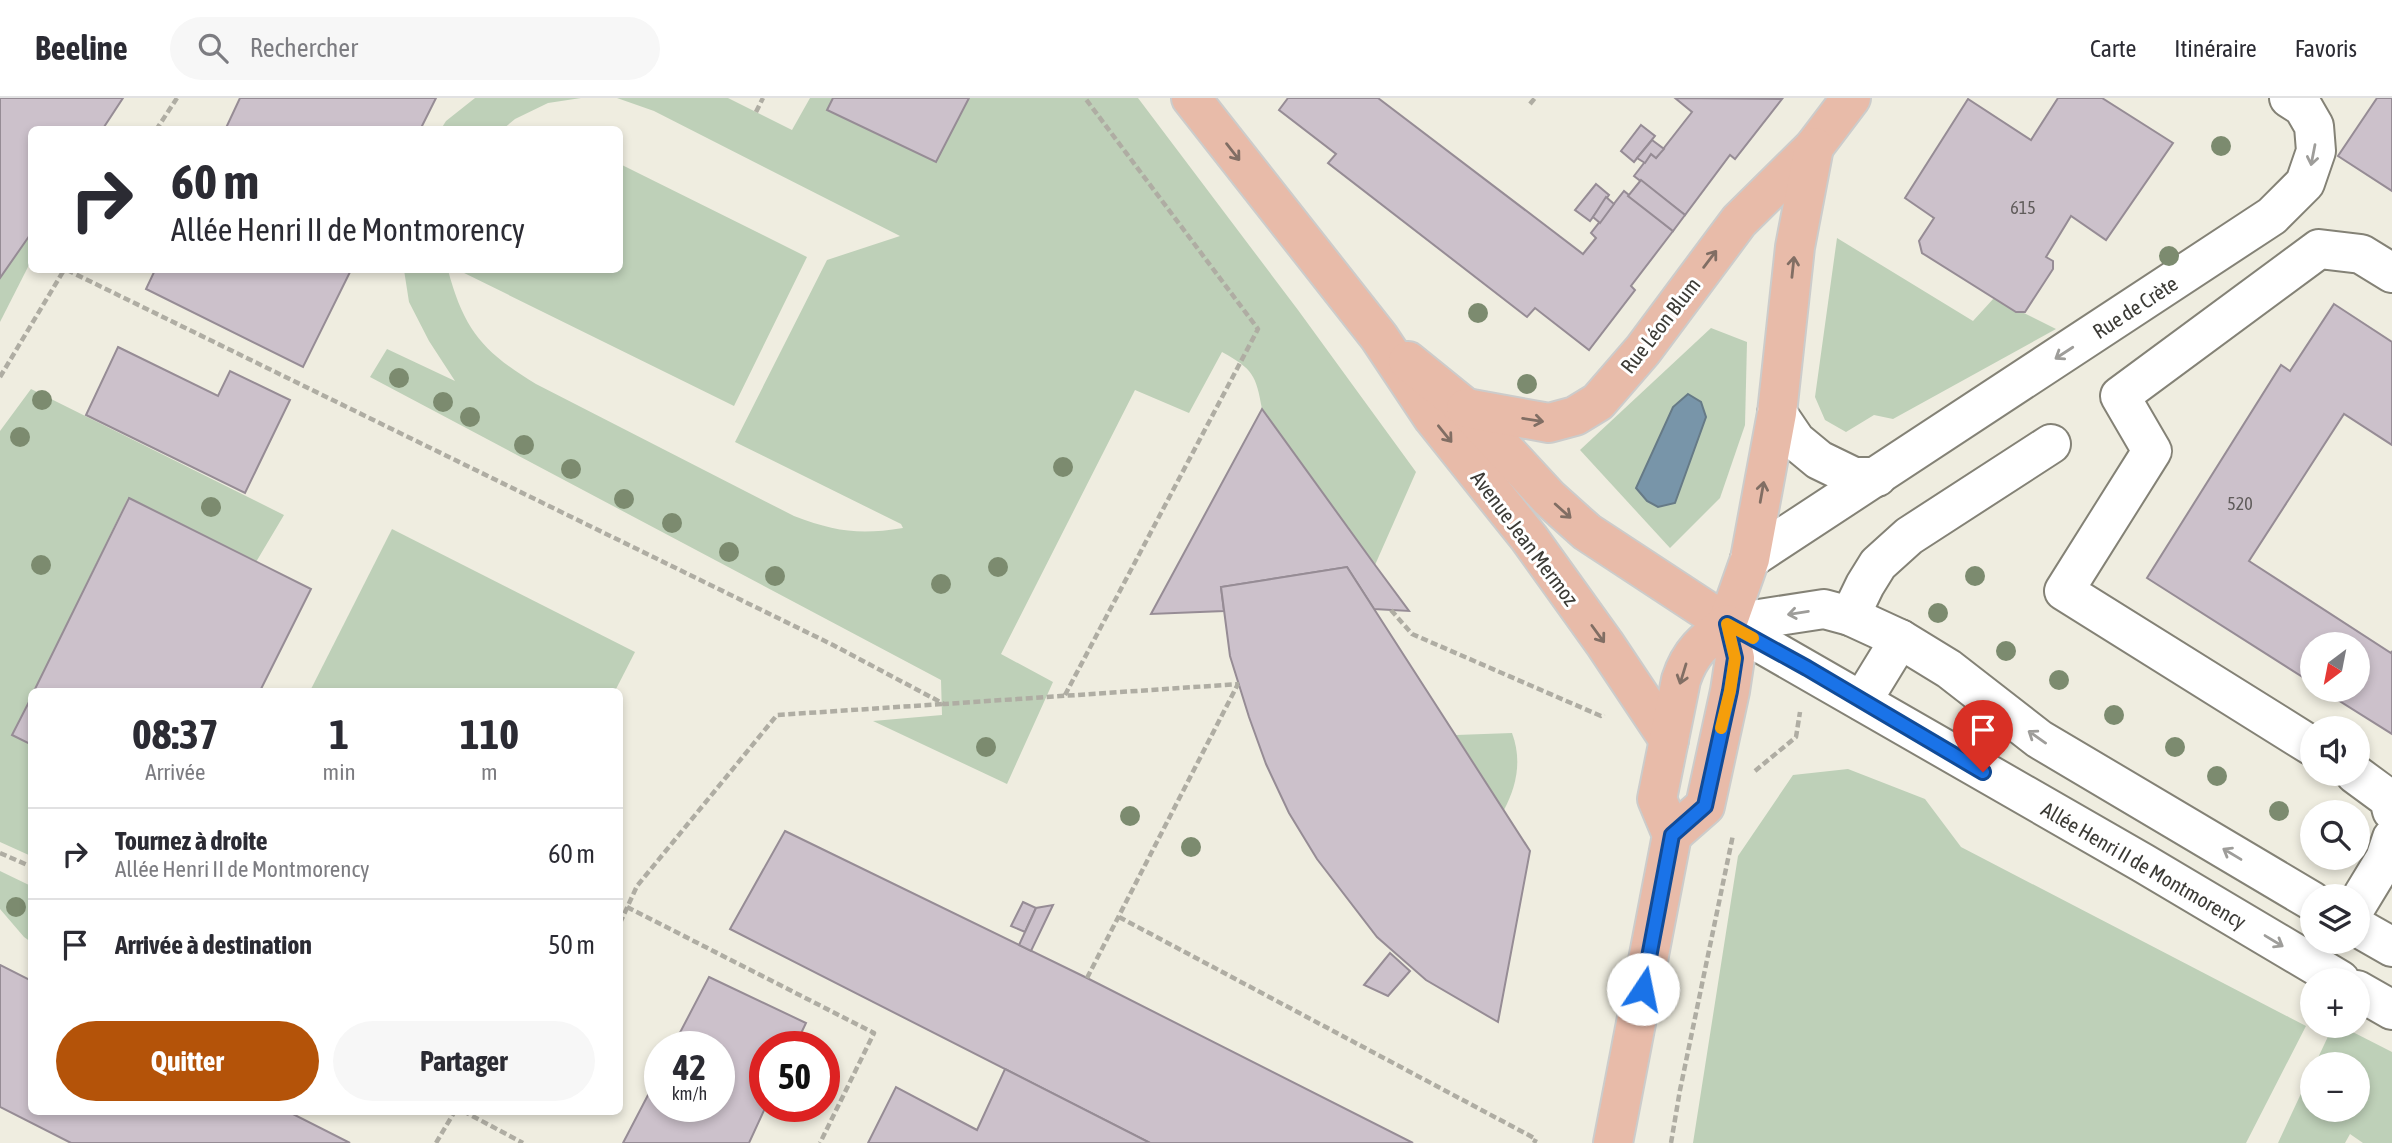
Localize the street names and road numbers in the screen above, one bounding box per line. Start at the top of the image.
street label: Rue de Crète [2088,271,2182,343]
street label: Rue Léon Blum [1615,273,1705,377]
street label: Avenue Jean Mermoz [1467,466,1584,610]
street label: Allée Henri II de Montmorency [2037,797,2251,934]

